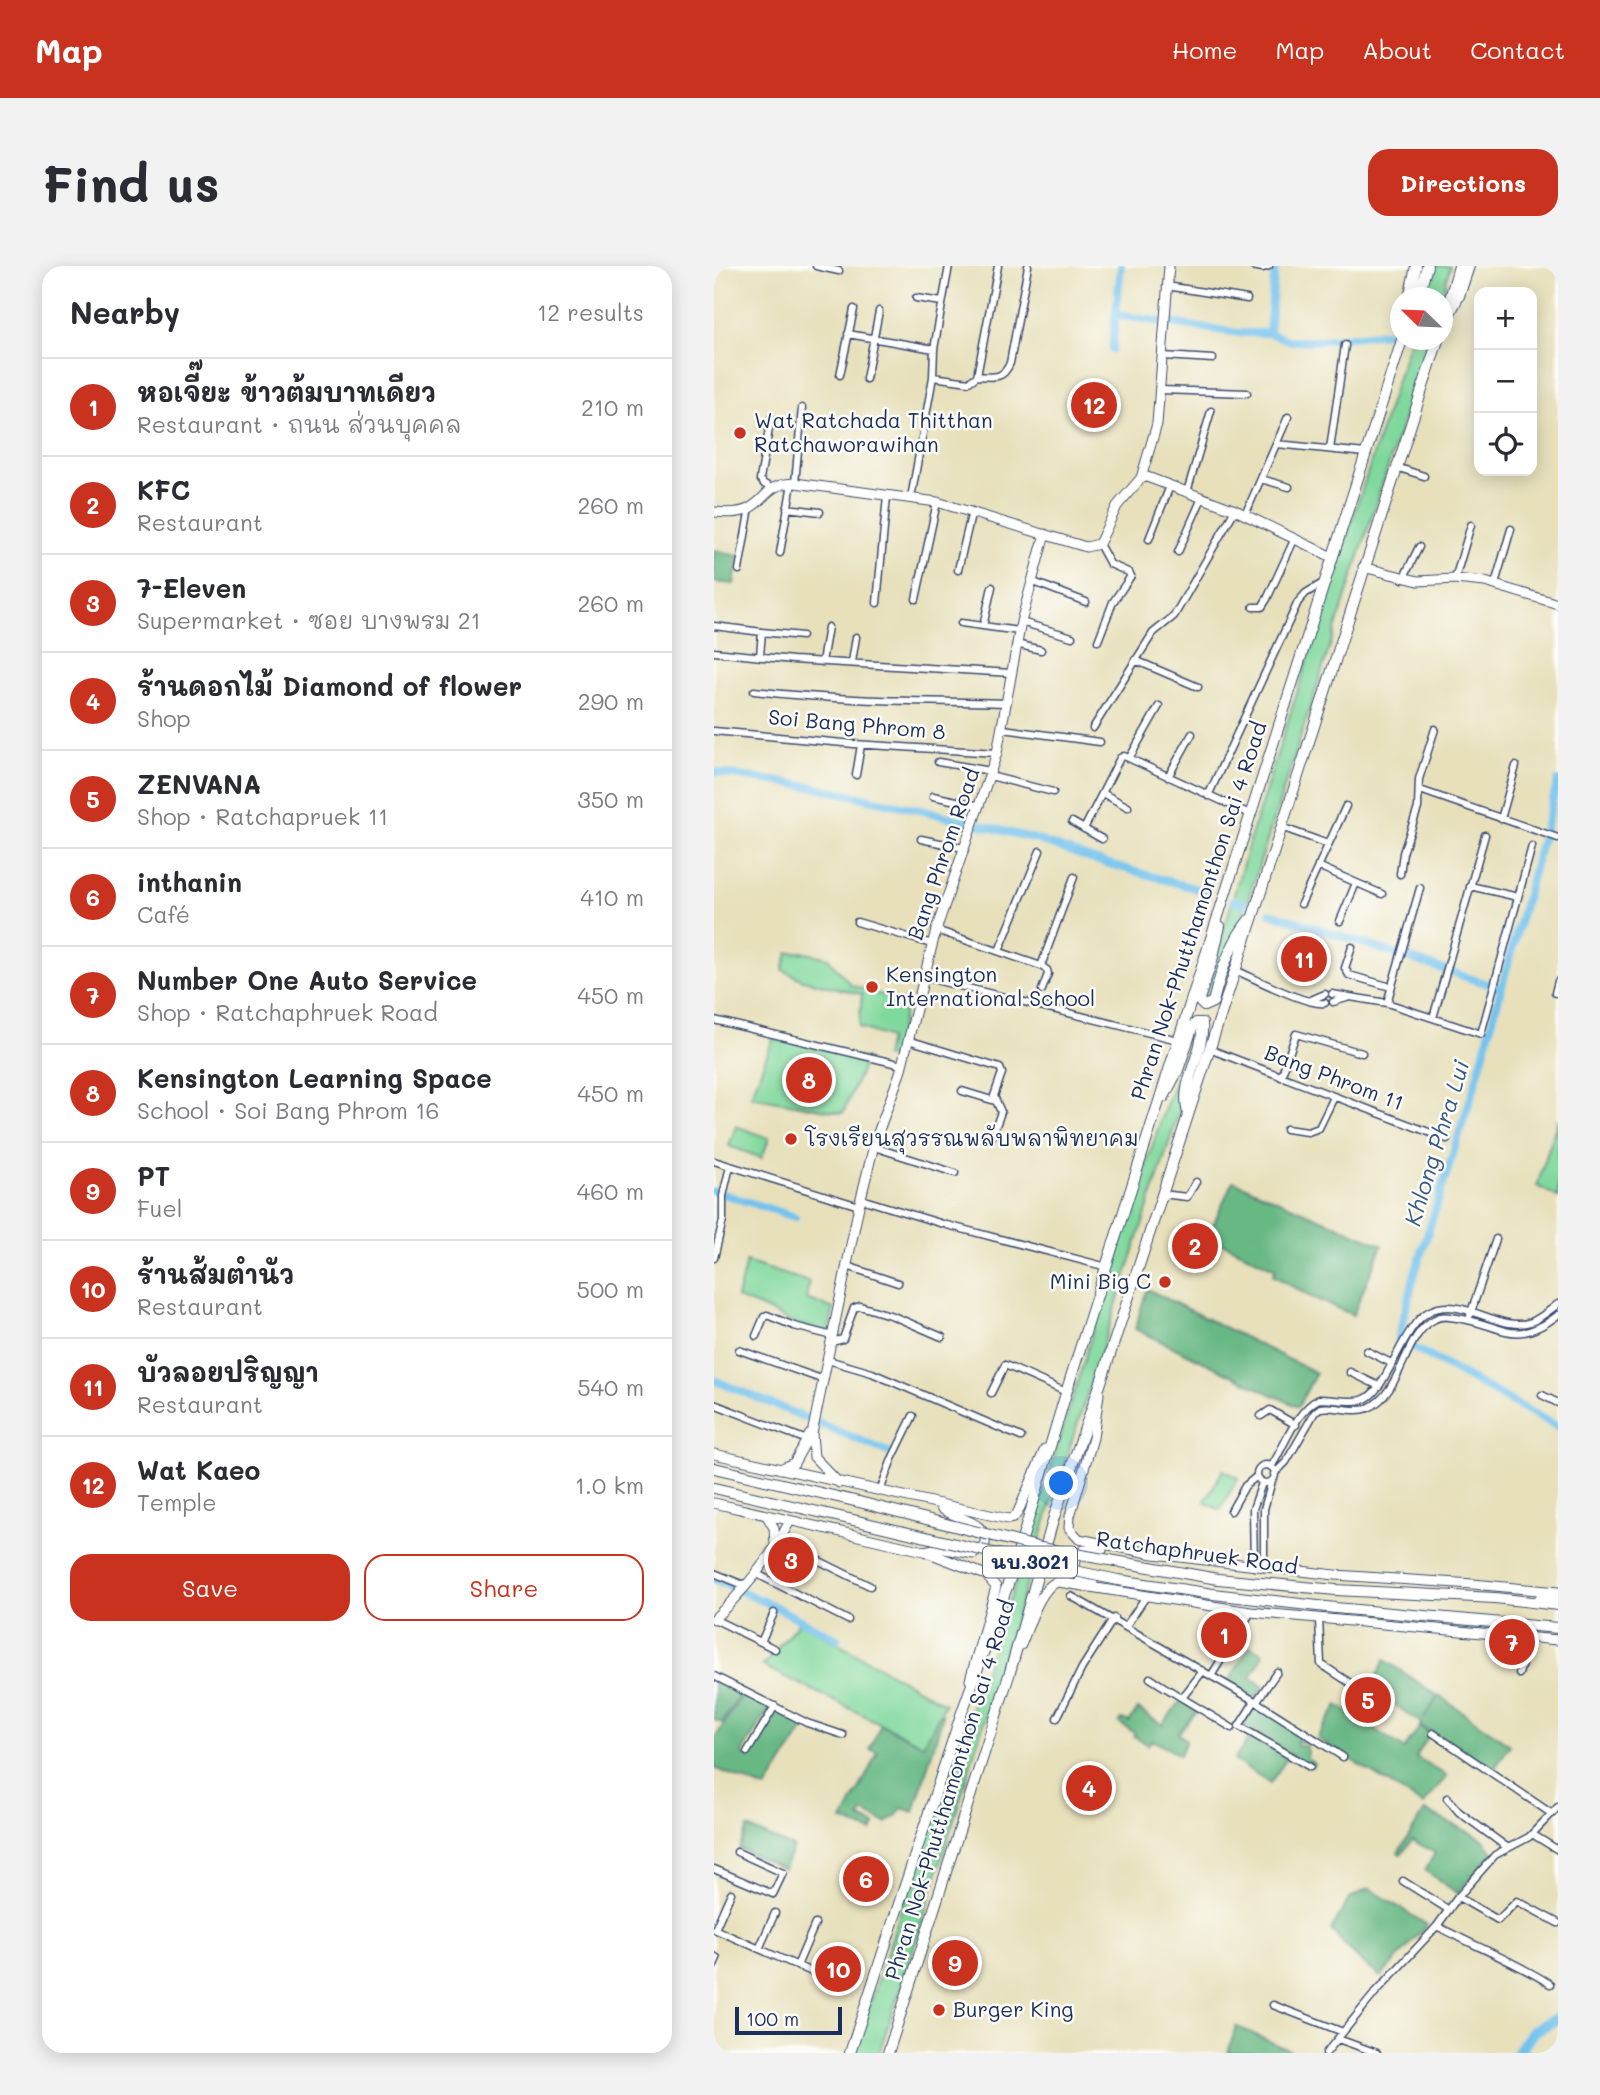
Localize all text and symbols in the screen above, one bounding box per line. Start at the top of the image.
text: Map [35,28,103,71]
text: Home [1172,34,1237,65]
text: Map [1275,34,1324,65]
text: About [1362,34,1432,65]
text: Contact [1470,34,1565,65]
button: Directions [1368,149,1558,216]
text: Find us [42,151,220,214]
north arrow [1390,287,1453,350]
map controls [1474,287,1537,476]
button: + [1474,287,1537,350]
text: Nearby [70,292,180,332]
text: 12 results [537,297,644,327]
button: − [1474,350,1537,413]
text: หอเจี๊ยะ ข้าวต้มบาทเดียว [137,375,436,409]
pin: 12 [1071,379,1117,431]
text: 1 [88,392,98,422]
text: 210 m [581,392,644,422]
place label: Wat Ratchada Thitthan Ratchaworawihan [754,406,993,457]
text: Restaurant · ถนน ส่วนบุคคล [137,409,462,439]
button: locate [1474,413,1537,476]
marker: Wat Ratchada Thitthan Ratchaworawihan [732,425,748,441]
text: KFC [137,473,190,507]
text: 2 [87,490,99,520]
text: 260 m [577,490,644,520]
text: Restaurant [137,507,263,537]
text: 7-Eleven [137,571,246,605]
text: 3 [86,588,100,618]
text: 260 m [577,588,644,618]
text: Supermarket · ซอย บางพรม 21 [137,605,481,635]
text: ร้านดอกไม้ Diamond of flower [137,669,522,703]
text: 4 [86,686,100,716]
text: 290 m [578,686,644,716]
street label: Soi Bang Phrom 8 [767,702,947,745]
text: Shop [137,703,191,733]
street label: Phran Nok-Phutthamonthon Sai 4 Road [1124,718,1272,1103]
street label: Bang Phrom Road [900,764,985,943]
text: ZENVANA [137,767,261,801]
text: 5 [86,784,100,814]
text: 350 m [577,784,644,814]
text: Shop · Ratchapruek 11 [137,801,388,831]
text: inthanin [137,865,242,899]
text: 6 [86,882,100,912]
text: 410 m [580,882,644,912]
text: Café [137,899,190,929]
pin: 11 [1281,933,1327,985]
place label: Kensington International School [886,960,1095,1011]
text: Number One Auto Service [137,963,477,997]
marker: Kensington International School [864,979,880,995]
text: 7 [87,980,99,1010]
text: 450 m [577,980,644,1010]
text: Shop · Ratchaphruek Road [137,997,438,1027]
street label: Bang Phrom 11 [1261,1038,1408,1115]
pin: 8 [786,1054,832,1106]
water label: Khlong Phra Lui [1397,1056,1475,1229]
text: Kensington Learning Space [137,1061,492,1095]
text: 8 [86,1078,100,1108]
text: 450 m [577,1078,644,1108]
text: School · Soi Bang Phrom 16 [137,1095,439,1125]
place label: โรงเรียนสุวรรณพลับพลาพิทยาคม [804,1124,1138,1155]
marker: โรงเรียนสุวรรณพลับพลาพิทยาคม [783,1131,799,1147]
text: PT [137,1159,170,1193]
text: 9 [86,1176,100,1206]
text: 460 m [577,1176,644,1206]
text: Fuel [137,1193,182,1223]
pin: 2 [1172,1220,1218,1272]
text: ร้านส้มตำนัว [137,1257,294,1291]
place label: Mini Big C [1050,1267,1151,1294]
text: 10 [81,1274,105,1304]
text: 500 m [577,1274,644,1304]
marker: Mini Big C [1157,1274,1173,1290]
text: Restaurant [137,1291,263,1321]
text: บัวลอยปริญญา [137,1355,319,1389]
text: 11 [83,1372,103,1402]
text: 540 m [577,1372,644,1402]
text: Restaurant [137,1389,263,1419]
text: Wat Kaeo [137,1453,260,1487]
your location [1044,1466,1078,1500]
text: 12 [81,1470,105,1500]
text: 1.0 km [575,1470,644,1500]
text: Temple [137,1487,217,1517]
street label: Ratchaphruek Road [1095,1524,1300,1579]
pin: 3 [768,1534,814,1586]
road number: นบ.3021 [983,1546,1077,1578]
button: Save [70,1554,350,1621]
button: Share [364,1554,644,1621]
street label: Phran Nok-Phutthamonthon Sai 4 Road [878,1596,1019,1983]
pin: 1 [1201,1609,1247,1661]
pin: 7 [1489,1616,1535,1668]
pin: 5 [1345,1674,1391,1726]
pin: 4 [1066,1762,1112,1814]
pin: 6 [843,1853,889,1905]
pin: 9 [932,1937,978,1989]
pin: 10 [815,1943,861,1995]
place label: Burger King [953,1995,1074,2022]
marker: Burger King [931,2002,947,2018]
scale bar [735,2004,842,2036]
text: 100 m [746,2006,799,2031]

